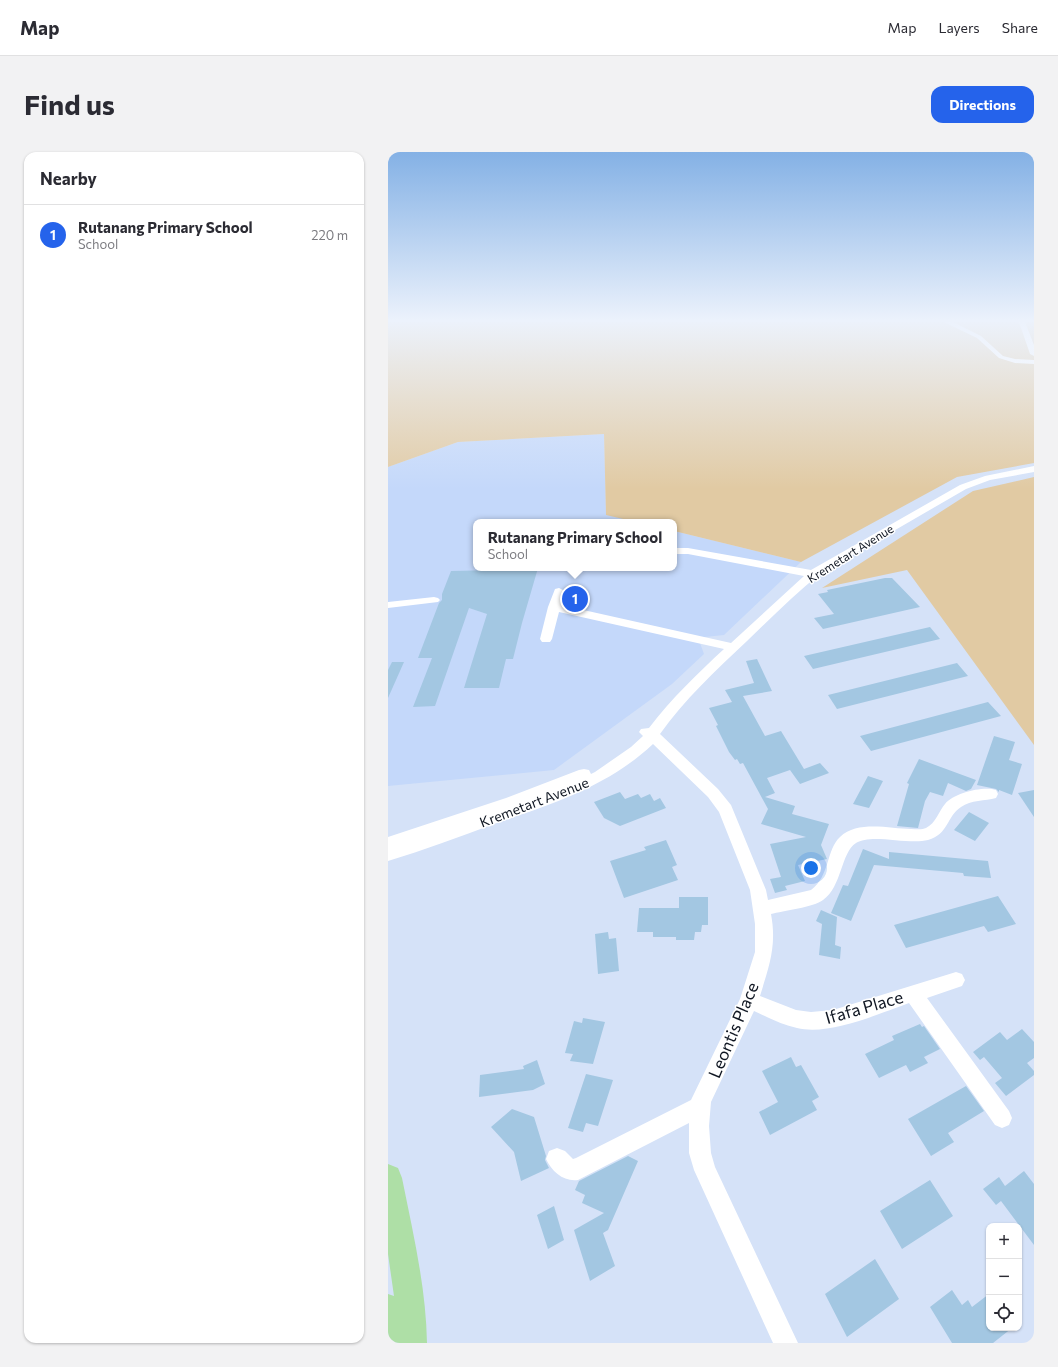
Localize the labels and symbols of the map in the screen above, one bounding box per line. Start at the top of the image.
street label: Kremetart Avenue [804,521,896,585]
pin: 1 [562,584,588,614]
street label: Kremetart Avenue [477,773,591,831]
your location [801,858,821,878]
street label: Leontis Place [703,979,763,1081]
street label: Ifafa Place [823,986,905,1028]

